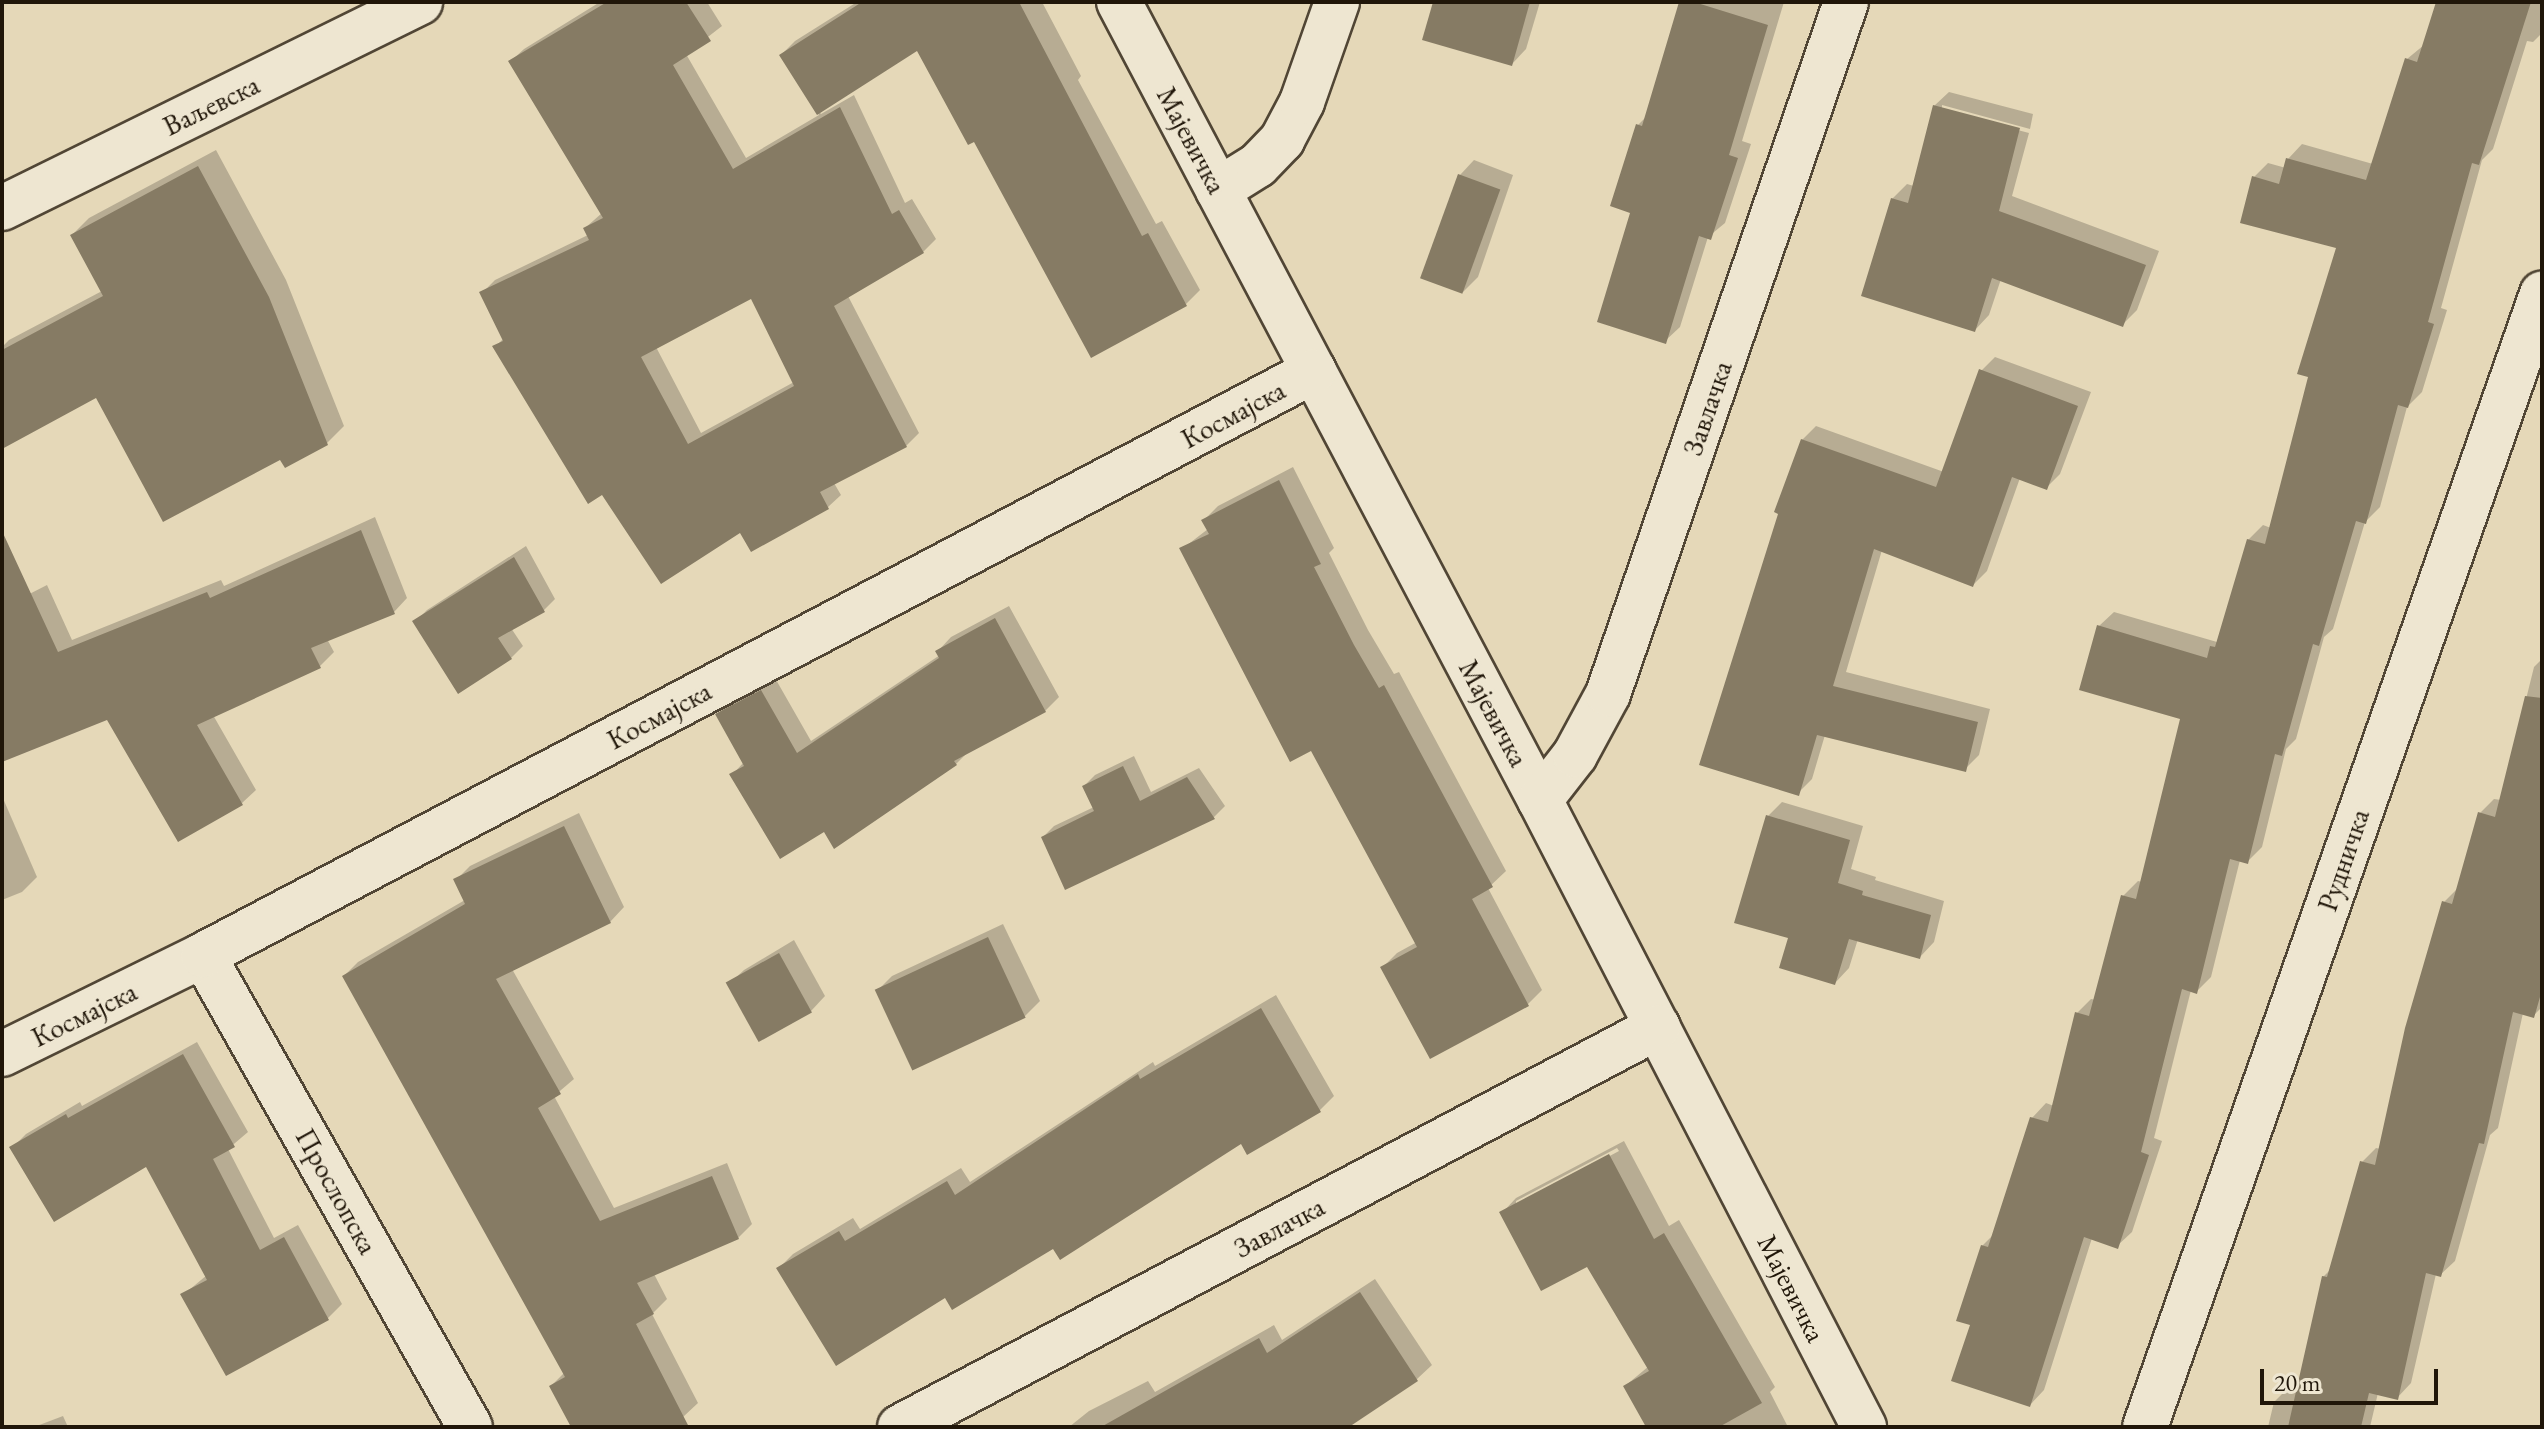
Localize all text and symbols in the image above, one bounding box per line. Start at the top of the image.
street label: Ваљевска [157,67,265,143]
street label: Мајевичка [1150,81,1234,199]
street label: Завлачка [1675,356,1739,460]
street label: Космајска [1175,373,1291,455]
street label: Мајевичка [1452,654,1536,772]
street label: Космајска [601,674,717,756]
street label: Рудничка [2310,805,2376,915]
street label: Космајска [26,974,142,1054]
street label: Прослопска [289,1122,385,1260]
street label: Завлачка [1228,1189,1330,1265]
street label: Мајевичка [1751,1229,1833,1347]
scale bar [2264,1353,2442,1403]
text: 20 m [2274,1367,2321,1398]

